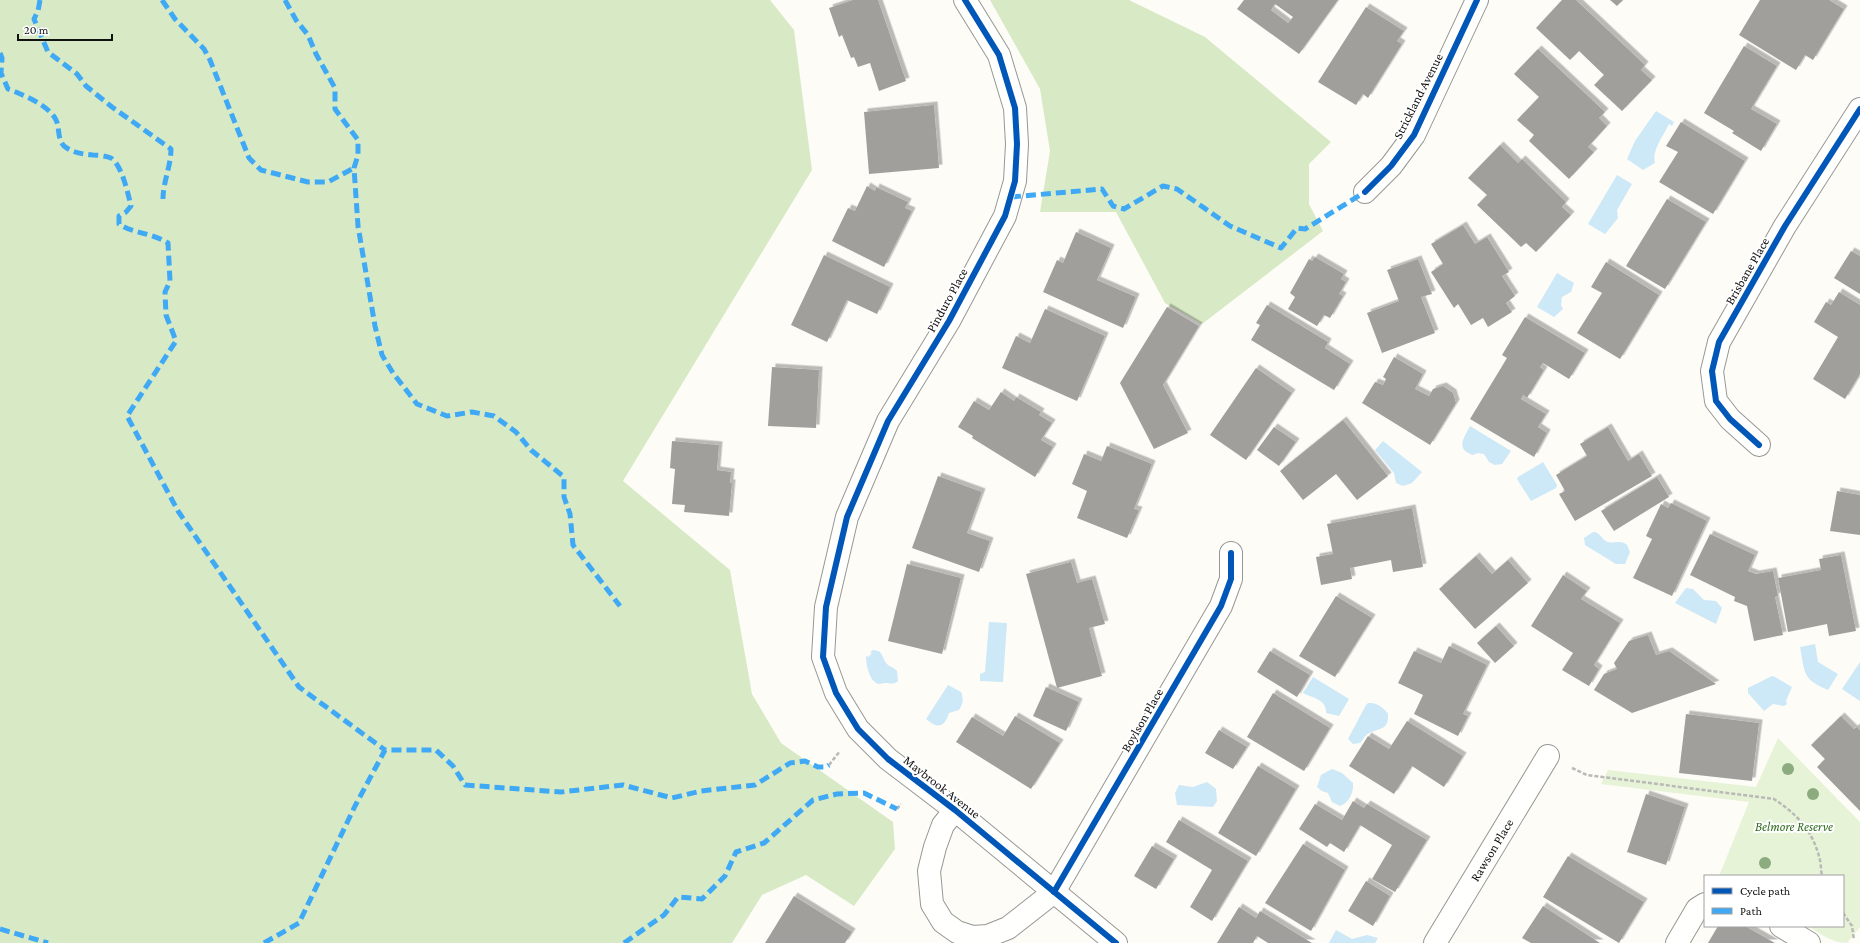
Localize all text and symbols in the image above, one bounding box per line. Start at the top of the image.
scale bar [18,16,112,42]
text: 20 m [24,23,49,37]
street label: Strickland Avenue [1390,50,1446,141]
street label: Brisbane Place [1722,235,1772,307]
street label: Pinduro Place [923,265,971,335]
street label: Boylson Place [1118,685,1166,754]
street label: Maybrook Avenue [901,752,984,822]
street label: Rawson Place [1467,815,1516,884]
park label: Belmore Reserve [1755,819,1833,834]
legend [1704,875,1844,927]
text: Cycle path [1740,884,1791,898]
text: Path [1740,904,1762,918]

